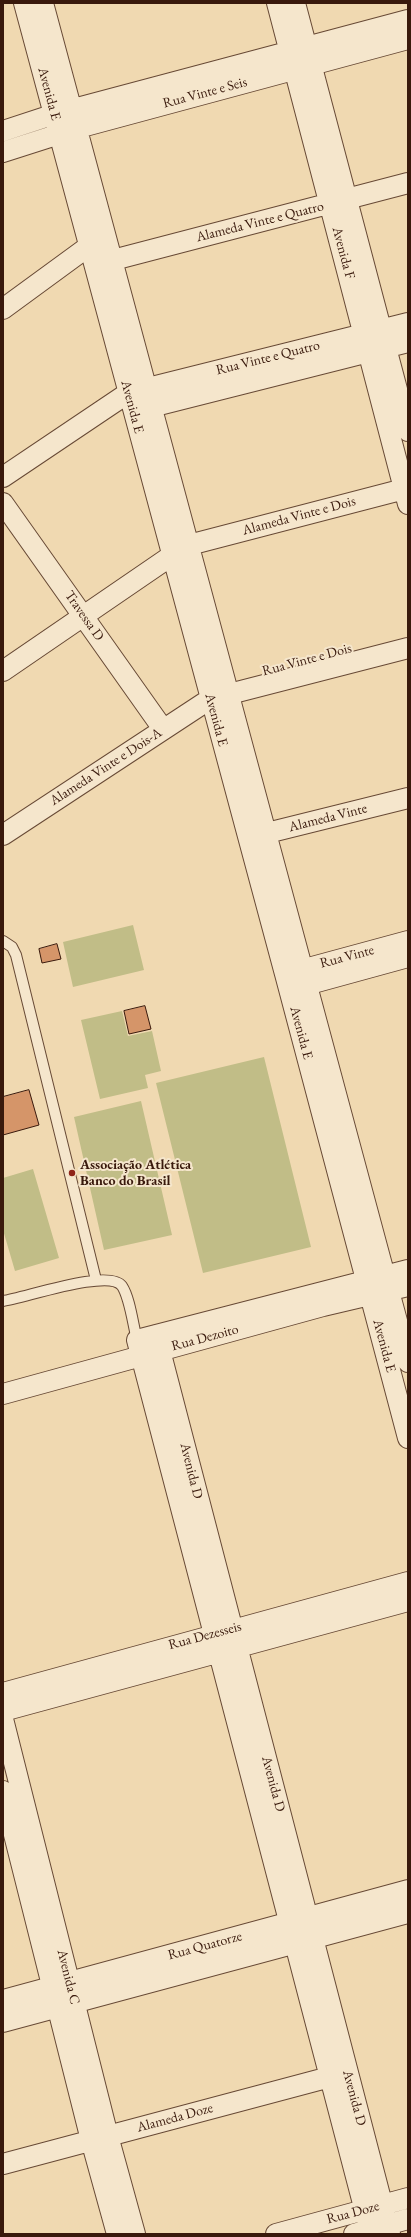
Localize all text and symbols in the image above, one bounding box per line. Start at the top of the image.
street label: Avenida E [34,66,64,122]
street label: Rua Vinte e Seis [161,74,249,112]
street label: Alameda Vinte e Quatro [194,198,326,246]
street label: Avenida F [328,225,358,281]
street label: Rua Vinte e Quatro [214,337,322,379]
street label: Avenida E [117,379,147,435]
street label: Alameda Vinte e Dois [241,493,357,539]
street label: Travessa D [61,588,107,644]
street label: Rua Vinte e Dois [260,640,354,680]
street label: Avenida E [201,692,231,748]
street label: Alameda Vinte e Dois-A [47,725,165,809]
street label: Alameda Vinte [287,800,369,836]
street label: Rua Vinte [318,942,376,972]
street label: Avenida E [286,1005,316,1061]
place label: Associação Atlética Banco do Brasil [80,1157,191,1190]
marker: Associação Atlética Banco do Brasil [67,1168,77,1178]
street label: Avenida E [369,1318,399,1374]
street label: Rua Dezoito [170,1321,240,1355]
street label: Avenida D [176,1441,206,1501]
street label: Rua Dezesseis [167,1618,243,1654]
street label: Avenida D [258,1754,288,1814]
street label: Rua Quatorze [166,1928,244,1964]
street label: Avenida C [53,1948,83,2006]
street label: Avenida D [339,2068,369,2128]
street label: Alameda Doze [135,2100,215,2136]
street label: Rua Doze [325,2198,381,2228]

